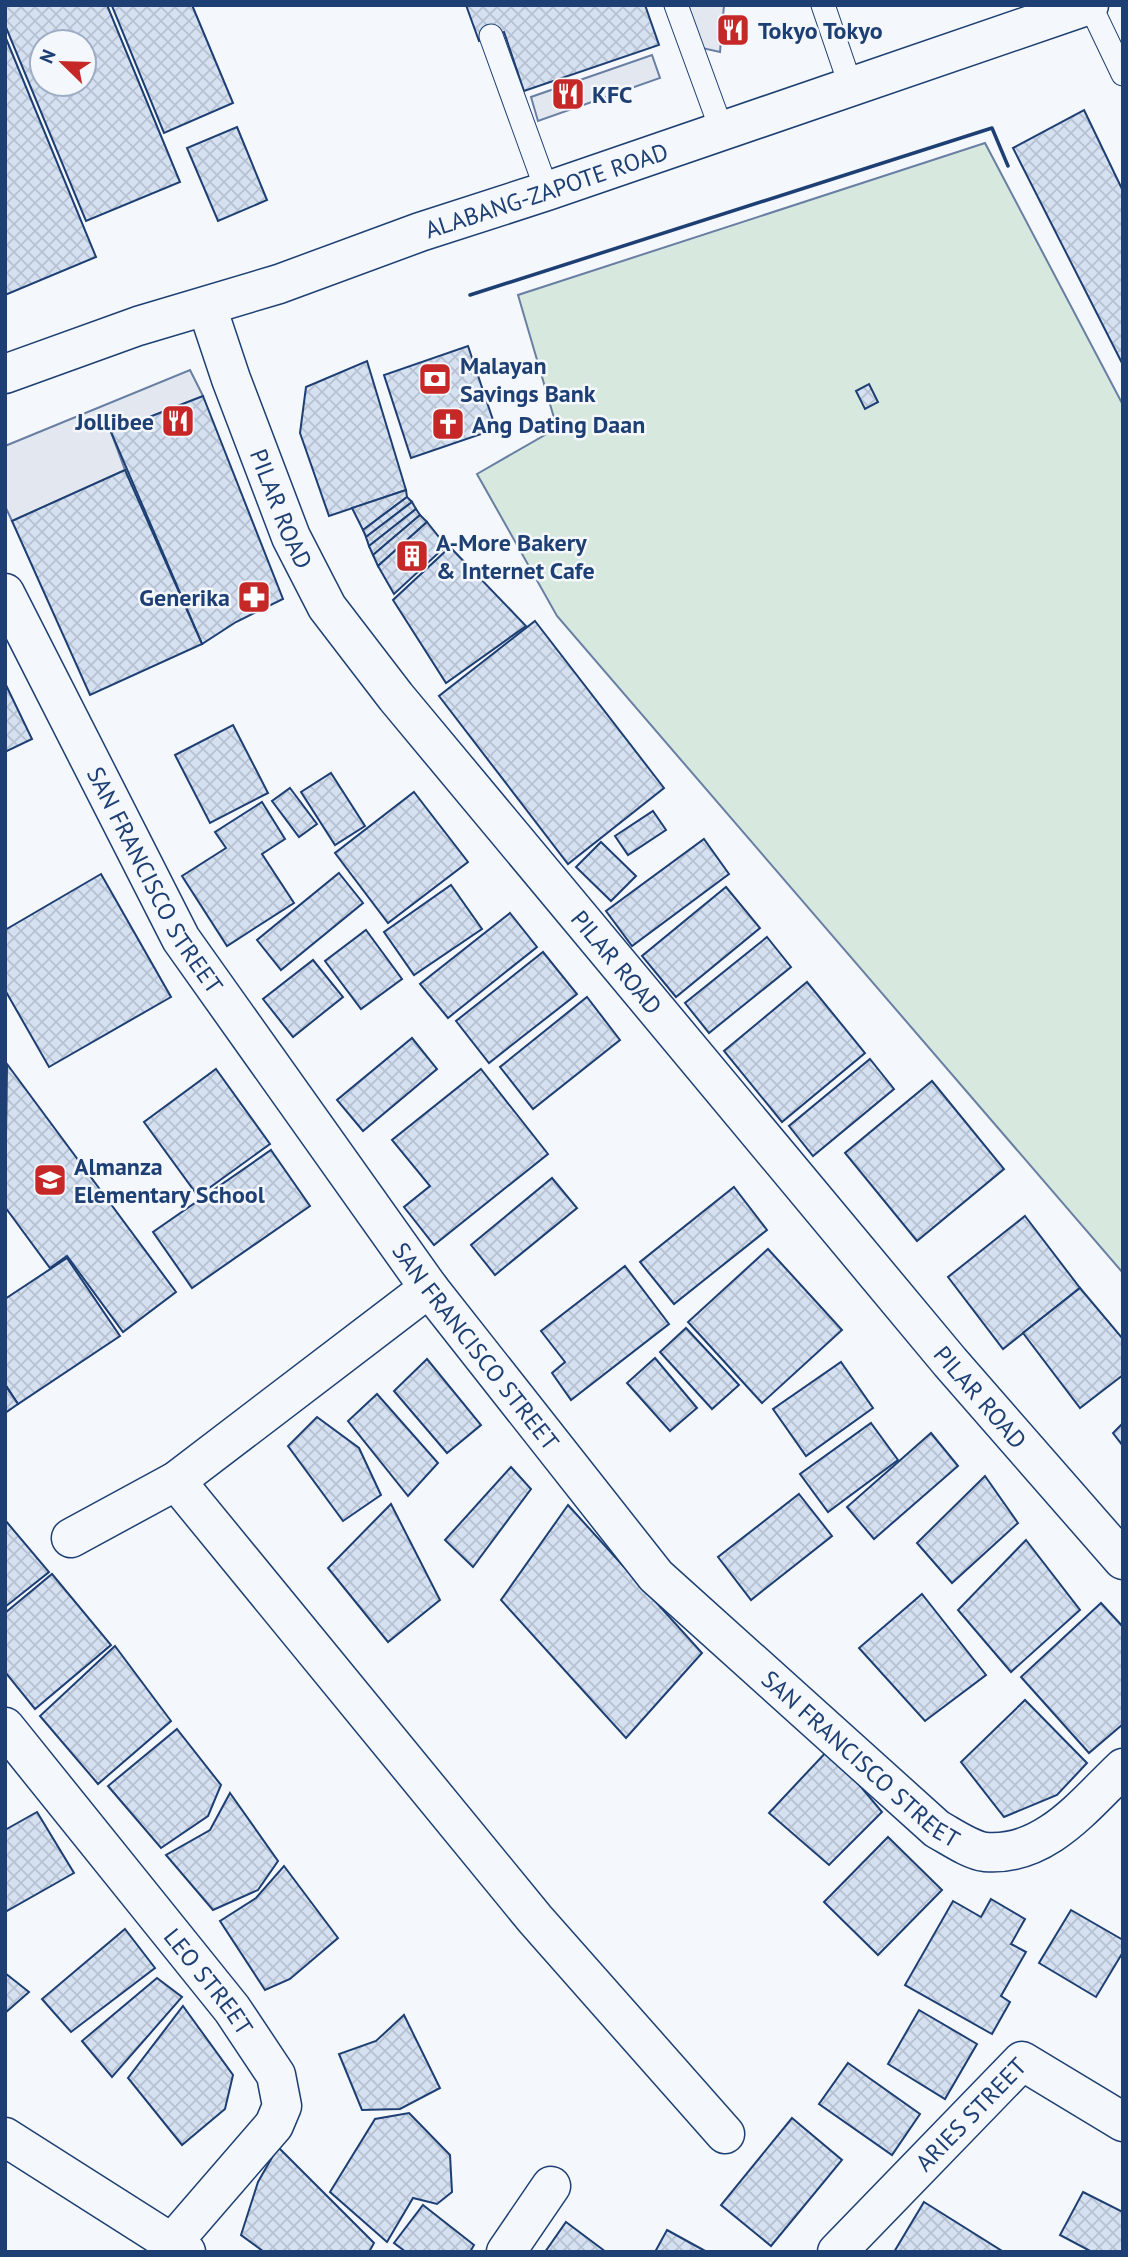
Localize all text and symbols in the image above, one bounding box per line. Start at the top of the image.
restaurant icon: Tokyo Tokyo [714,11,752,49]
place label: Tokyo Tokyo [758,15,883,46]
north arrow [28,28,98,98]
text: N [34,46,61,67]
restaurant icon: KFC [549,75,587,113]
place label: KFC [592,79,633,110]
street label: ALABANG-ZAPOTE ROAD [421,135,672,245]
place label: Malayan Savings Bank [460,350,596,409]
bank icon: Malayan Savings Bank [416,360,454,398]
restaurant icon: Jollibee [159,402,197,440]
church icon: Ang Dating Daan [429,405,467,443]
place label: Jollibee [74,406,154,437]
place label: Ang Dating Daan [472,409,645,440]
street label: PILAR ROAD [243,444,320,574]
place label: A-More Bakery & Internet Cafe [436,527,595,586]
building icon: A-More Bakery & Internet Cafe [393,537,431,575]
pharmacy icon: Generika [235,578,273,616]
place label: Generika [139,582,230,613]
street label: SAN FRANCISCO STREET [80,761,230,999]
street label: PILAR ROAD [564,904,669,1021]
place label: Almanza Elementary School [74,1151,266,1210]
school or university icon: Almanza Elementary School [31,1161,69,1199]
street label: SAN FRANCISCO STREET [386,1236,566,1456]
street label: PILAR ROAD [927,1339,1034,1455]
street label: SAN FRANCISCO STREET [755,1663,966,1854]
street label: LEO STREET [157,1922,260,2041]
street label: ARIES STREET [908,2051,1033,2178]

